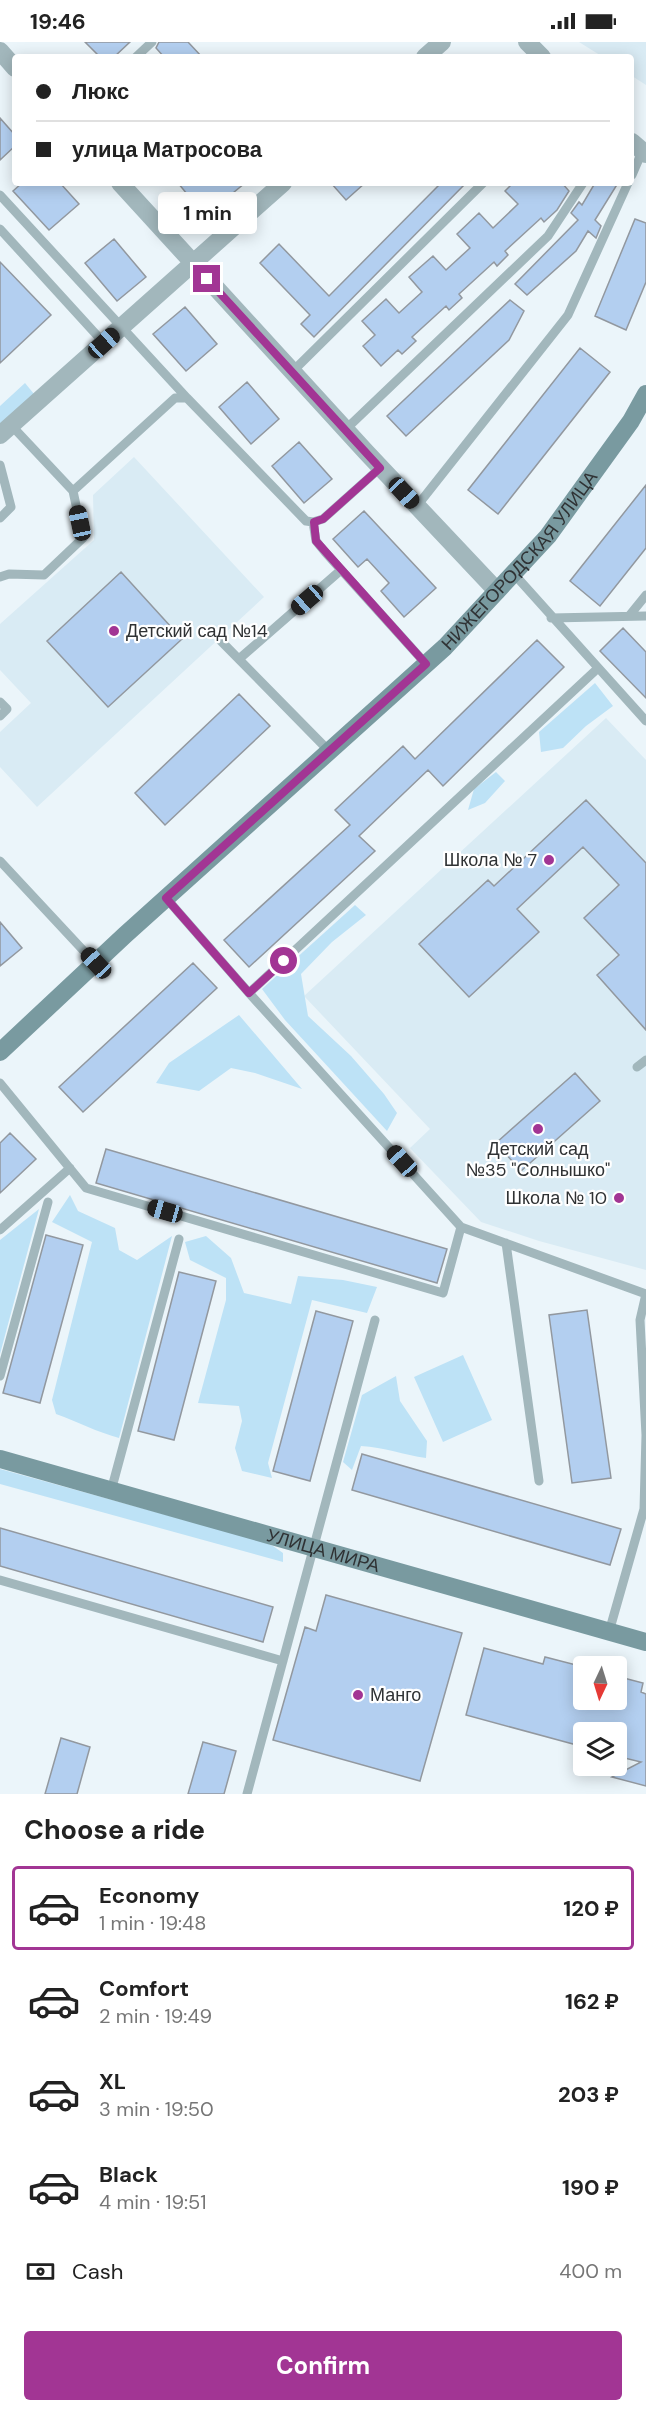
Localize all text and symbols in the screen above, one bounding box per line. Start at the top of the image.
text: 19:46 [30,7,86,36]
text: Люкс [72,77,129,106]
text: улица Матросова [72,135,262,164]
callout: 1 min [158,192,256,234]
text: 1 min [183,200,232,226]
route end [193,265,220,292]
car [85,324,123,362]
street label: НИЖЕГОРОДСКАЯ УЛИЦА [436,466,603,655]
car [385,474,423,512]
car [67,504,93,542]
car [288,581,326,619]
place label: Детский сад №14 [126,619,268,643]
marker: Детский сад №14 [107,624,121,638]
place label: Школа № 7 [444,848,537,872]
marker: Школа № 7 [542,853,556,867]
car [77,944,115,982]
route start [270,947,297,974]
marker: Детский сад №35 "Солнышко" [531,1122,545,1136]
place label: Детский сад №35 "Солнышко" [466,1137,610,1182]
car [383,1142,421,1180]
place label: Школа № 10 [505,1186,607,1210]
marker: Школа № 10 [612,1191,626,1205]
car [145,1197,185,1225]
street label: УЛИЦА МИРА [264,1523,383,1578]
north arrow [573,1656,627,1710]
map controls [573,1656,627,1776]
place label: Манго [370,1683,421,1707]
marker: Манго [351,1688,365,1702]
button: layers [573,1722,627,1776]
text: Choose a ride [24,1812,205,1847]
icon: car [27,1881,81,1935]
text: Economy [99,1881,199,1910]
text: 120 ₽ [563,1894,619,1923]
text: 1 min · 19:48 [99,1910,206,1936]
icon: car [27,1974,81,2028]
text: Comfort [99,1974,189,2003]
text: 162 ₽ [565,1987,619,2016]
text: 2 min · 19:49 [99,2003,212,2029]
icon: car [27,2067,81,2121]
text: XL [99,2067,126,2096]
text: 203 ₽ [558,2080,619,2109]
text: 3 min · 19:50 [99,2096,214,2122]
icon: car [27,2160,81,2214]
text: Black [99,2160,158,2189]
text: 190 ₽ [562,2173,619,2202]
text: 4 min · 19:51 [99,2189,206,2215]
icon: cash [24,2255,57,2288]
text: Cash [72,2257,123,2286]
text: 400 m [559,2258,622,2284]
button: Confirm [24,2331,622,2400]

